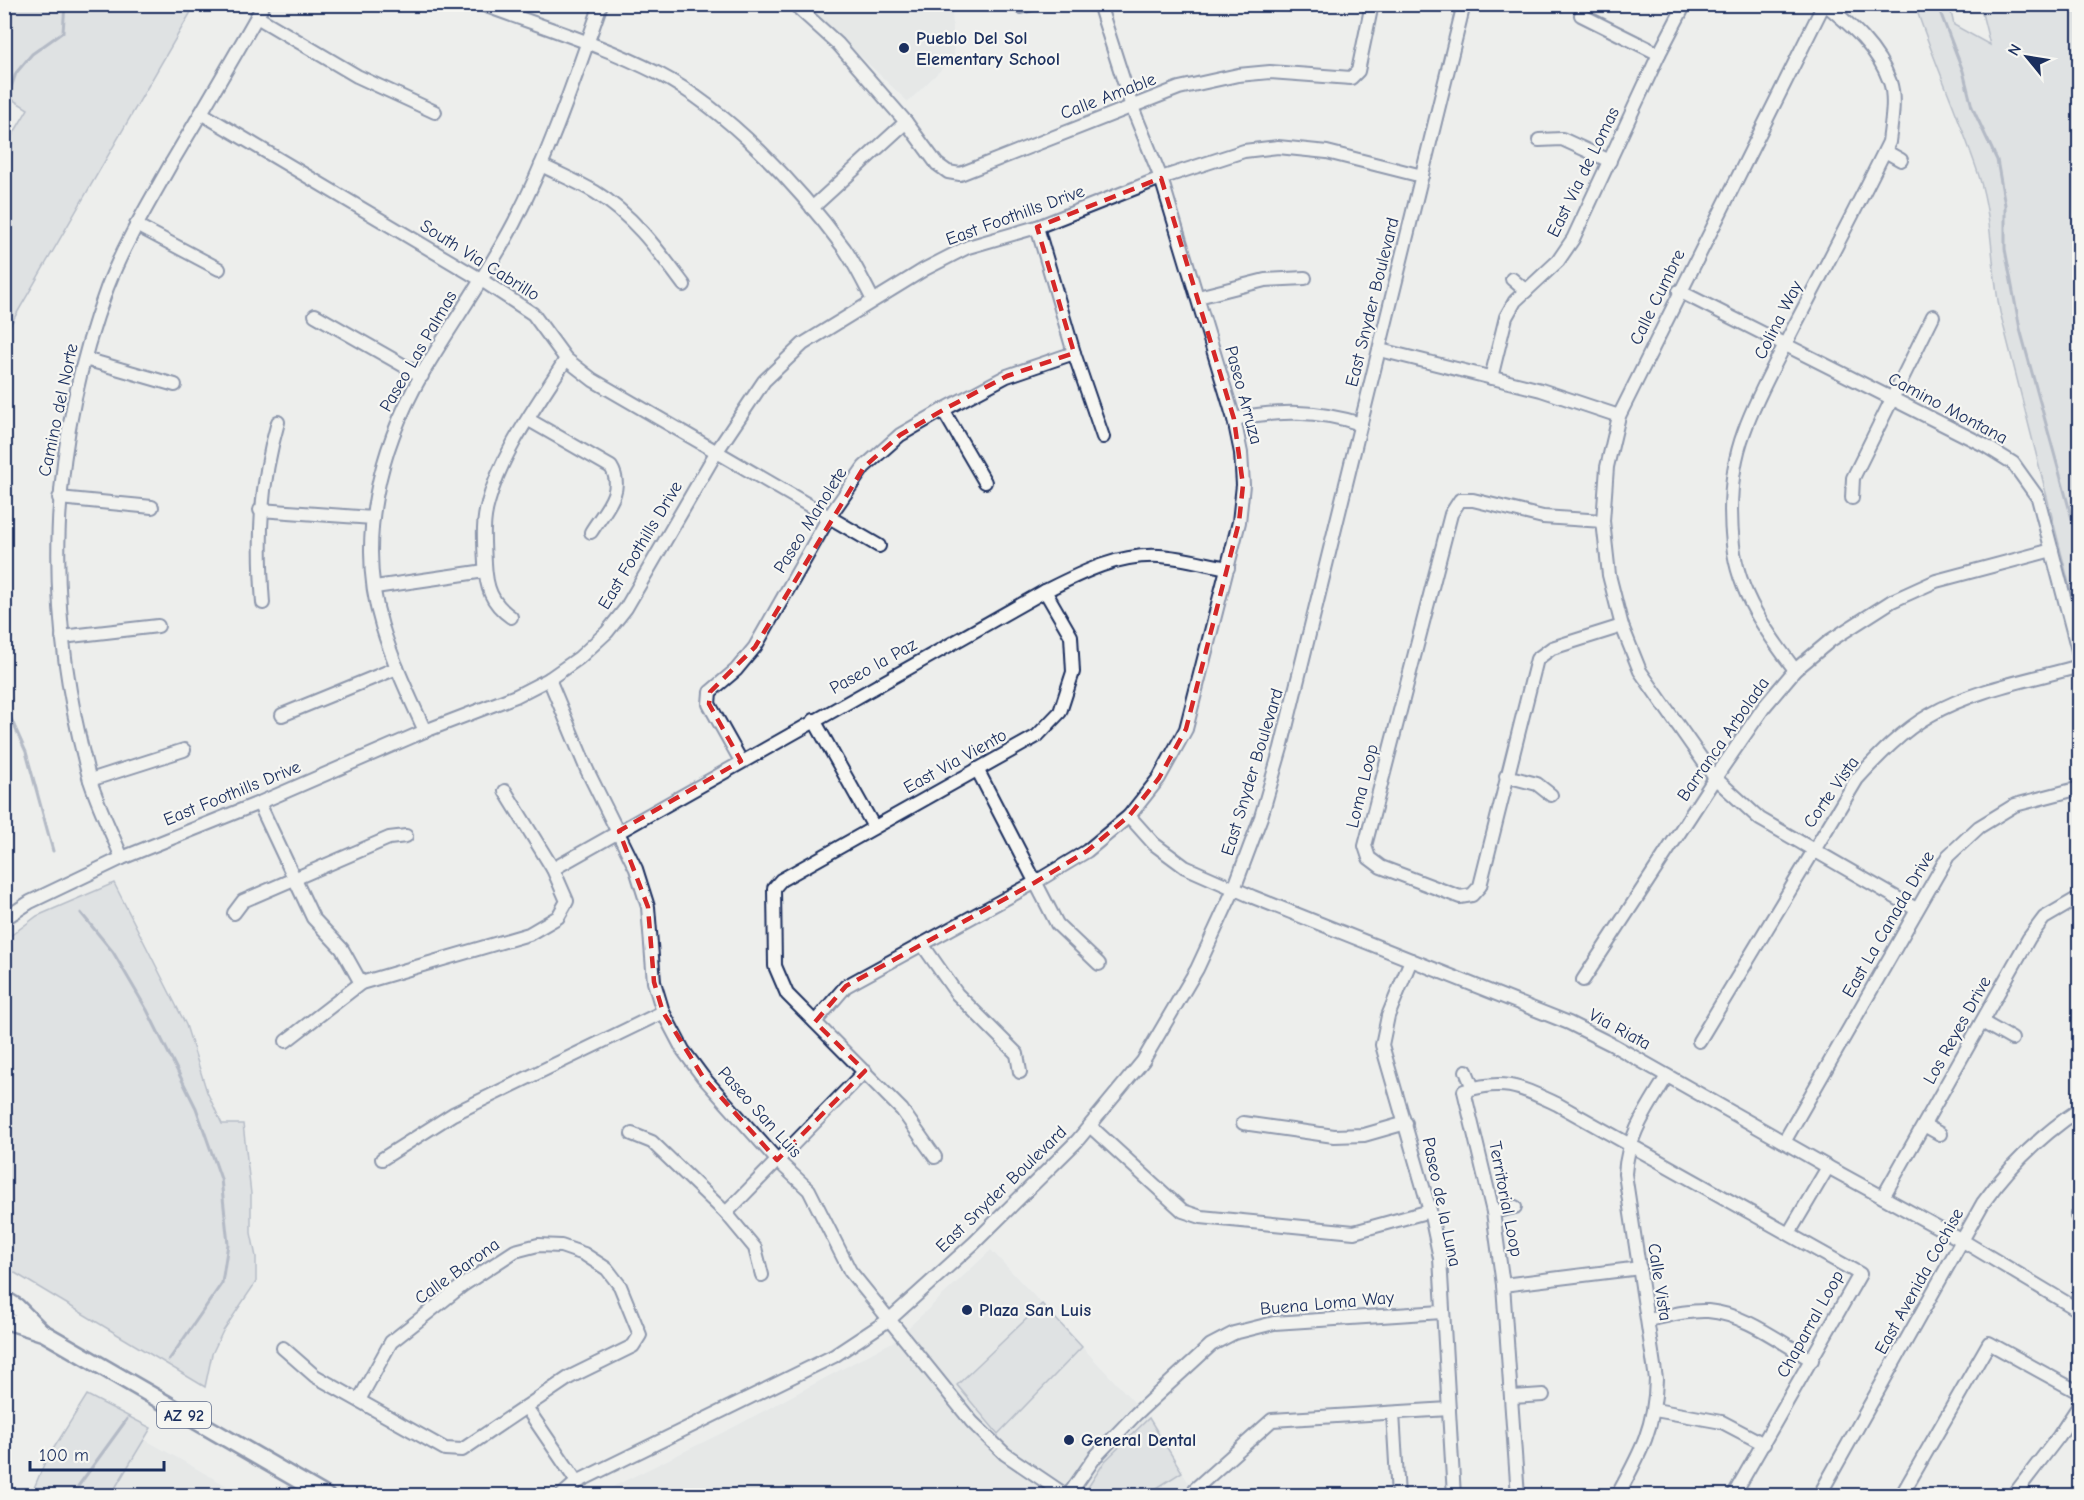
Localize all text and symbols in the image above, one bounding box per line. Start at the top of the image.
north arrow [1997,27,2057,87]
place label: Pueblo Del Sol Elementary School [916,28,1060,70]
marker: Pueblo Del Sol Elementary School [897,41,911,55]
text: N [2004,41,2025,59]
street label: Calle Amable [1058,69,1159,124]
street label: East Via de Lomas [1543,104,1624,241]
street label: East Foothills Drive [943,181,1087,250]
street label: South Via Cabrillo [416,215,543,306]
street label: East Snyder Boulevard [1341,215,1404,389]
street label: Calle Cumbre [1625,246,1690,348]
street label: Colina Way [1750,276,1808,363]
street label: Paseo Las Palmas [375,287,462,416]
street label: Camino del Norte [34,342,83,479]
street label: Paseo Arruza [1220,344,1267,447]
street label: Camino Montana [1884,368,2011,449]
street label: Paseo Manolete [769,463,851,577]
street label: East Foothills Drive [594,477,687,613]
street label: Paseo la Paz [826,634,921,699]
street label: Barranca Arbolada [1673,673,1774,805]
street label: East Snyder Boulevard [1217,686,1288,858]
street label: East Via Viento [900,724,1010,798]
street label: Loma Loop [1342,742,1383,830]
street label: Corte Vista [1799,752,1864,832]
street label: East Foothills Drive [161,756,304,831]
street label: East La Canada Drive [1838,847,1939,1001]
street label: Los Reyes Drive [1919,973,1996,1088]
street label: Via Riata [1585,1004,1654,1054]
street label: Paseo San Luis [713,1062,806,1162]
street label: East Snyder Boulevard [932,1122,1071,1257]
street label: Paseo de la Luna [1418,1136,1465,1269]
street label: Territorial Loop [1484,1140,1527,1259]
street label: East Avenida Cochise [1871,1205,1968,1358]
street label: Calle Barona [411,1234,504,1309]
street label: Calle Vista [1643,1242,1676,1322]
street label: Chaparral Loop [1772,1267,1849,1382]
street label: Buena Loma Way [1259,1287,1396,1320]
place label: Plaza San Luis [979,1300,1091,1321]
marker: Plaza San Luis [960,1303,974,1317]
road number: AZ 92 [157,1402,211,1428]
place label: General Dental [1081,1430,1196,1451]
marker: General Dental [1062,1433,1076,1447]
scale bar [30,1434,164,1472]
text: 100 m [39,1445,89,1466]

